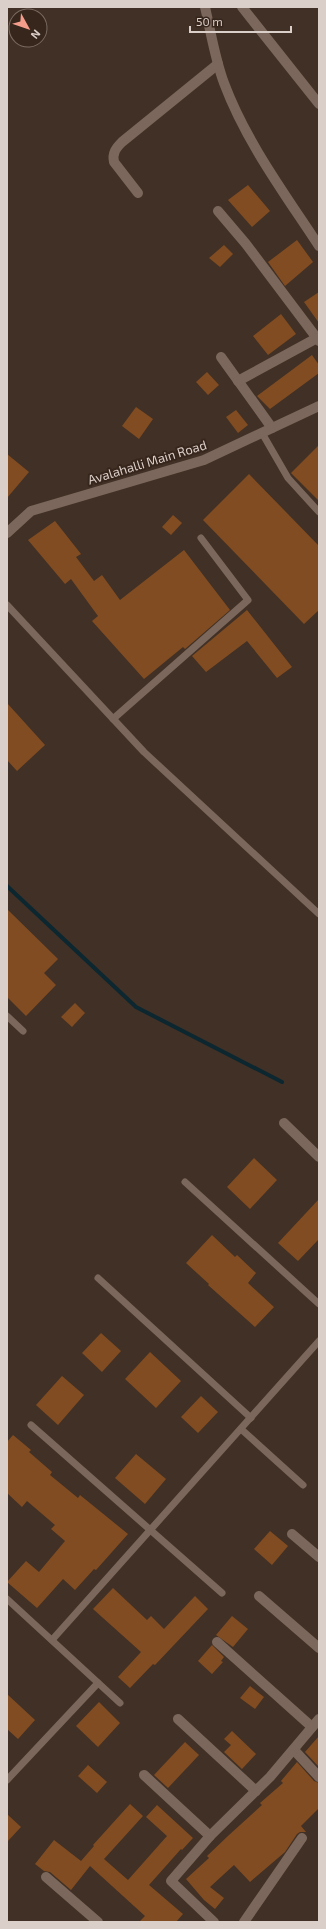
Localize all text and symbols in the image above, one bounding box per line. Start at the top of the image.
north arrow [8,8,48,48]
scale bar [190,8,291,34]
text: 50 m [196,14,223,28]
text: N [28,28,44,42]
street label: Avalahalli Main Road [86,436,208,488]

